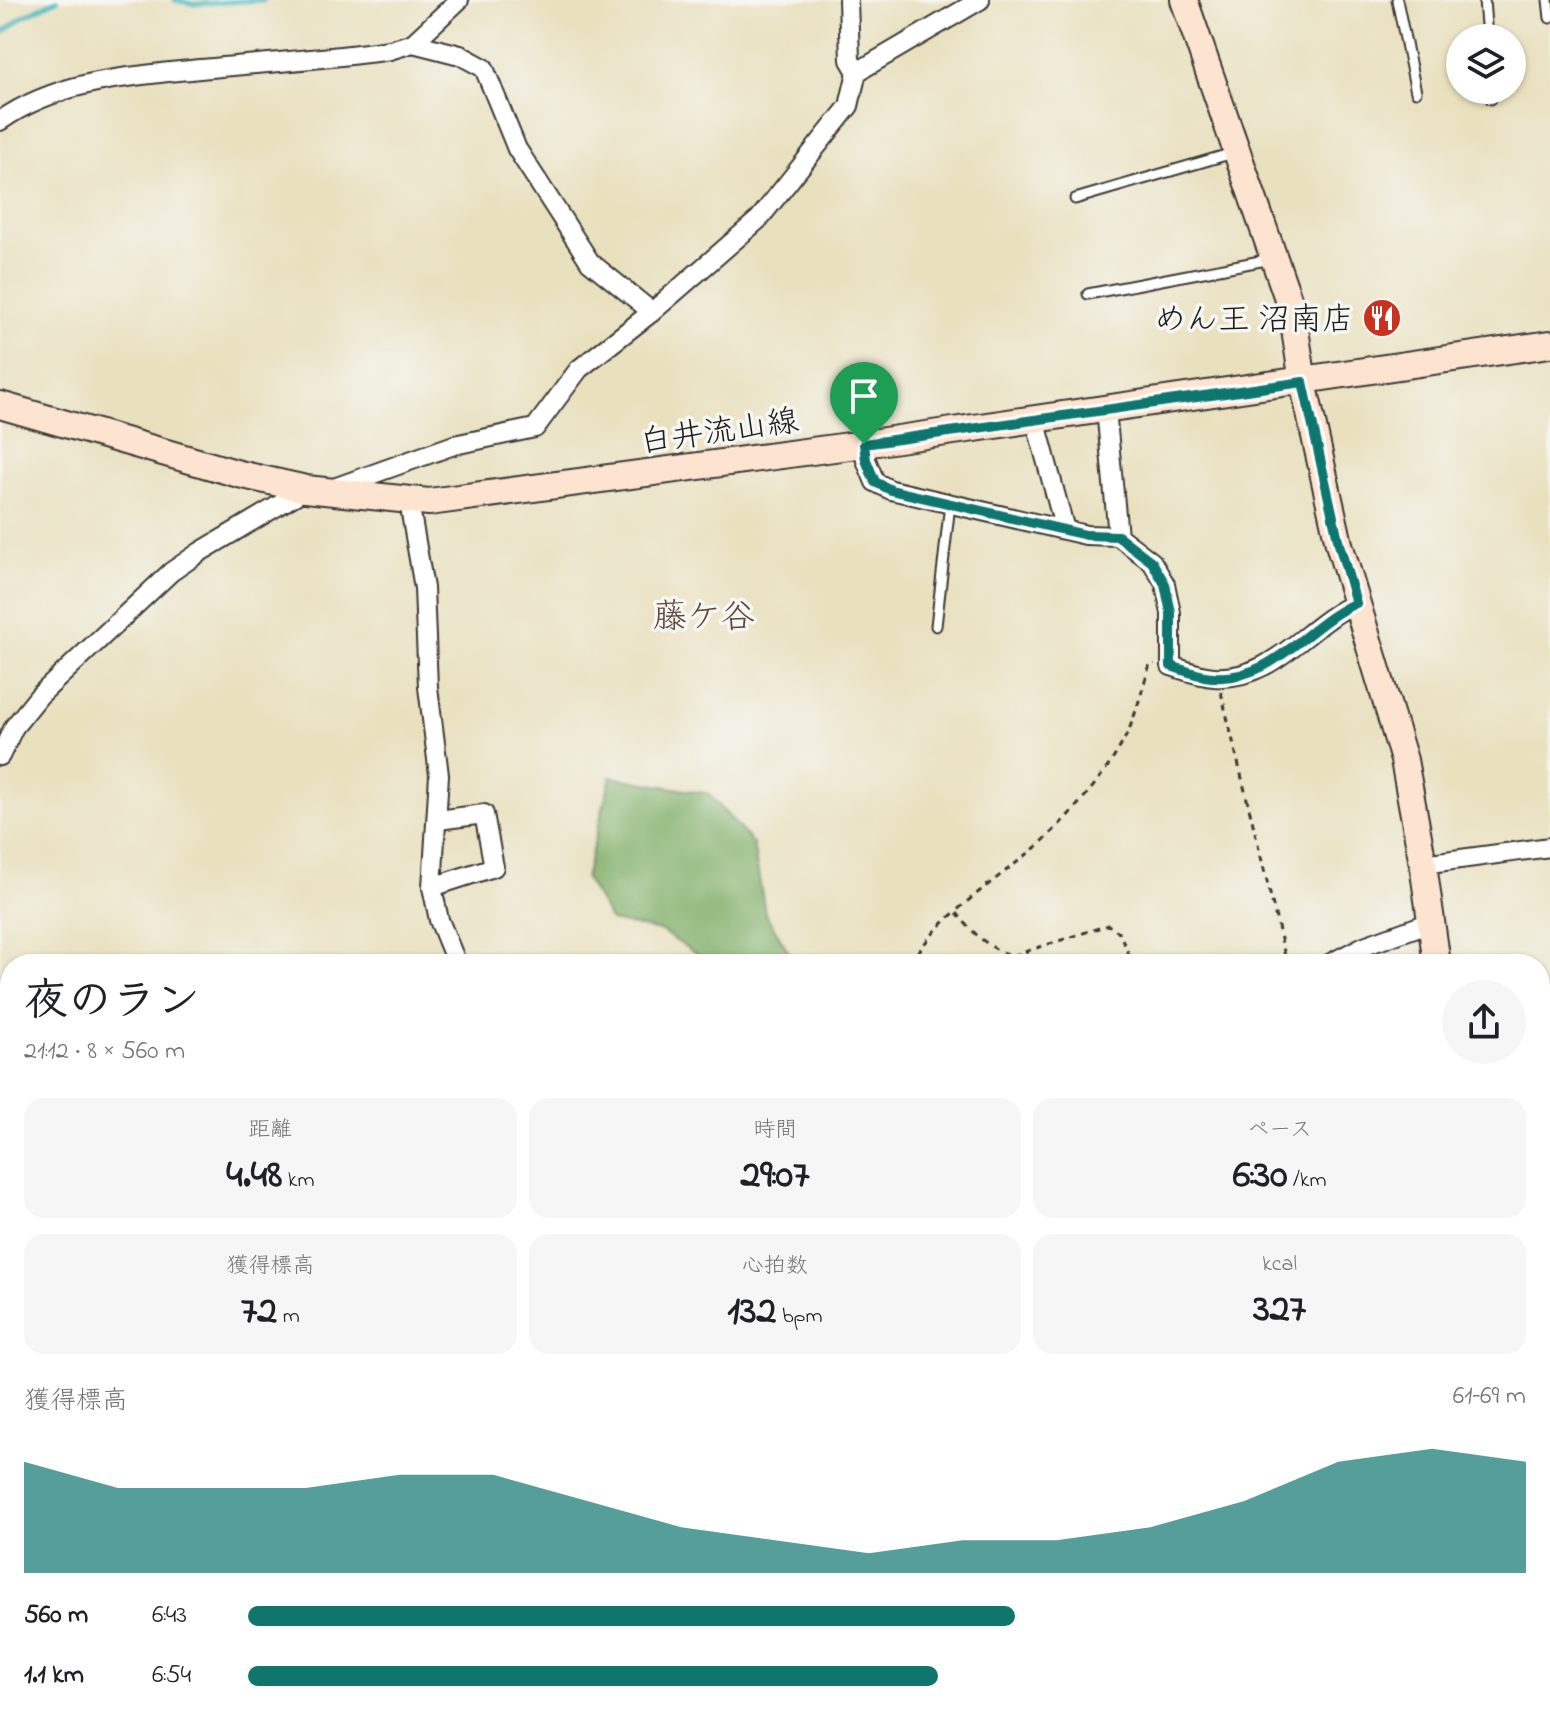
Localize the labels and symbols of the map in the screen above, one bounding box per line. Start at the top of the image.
restaurant icon: めん王 沼南店 [1361,297,1403,339]
place label: めん王 沼南店 [1154,298,1354,345]
pin [830,362,898,444]
street label: 白井流山線 [637,399,802,468]
district label: 藤ケ谷 [653,594,755,644]

